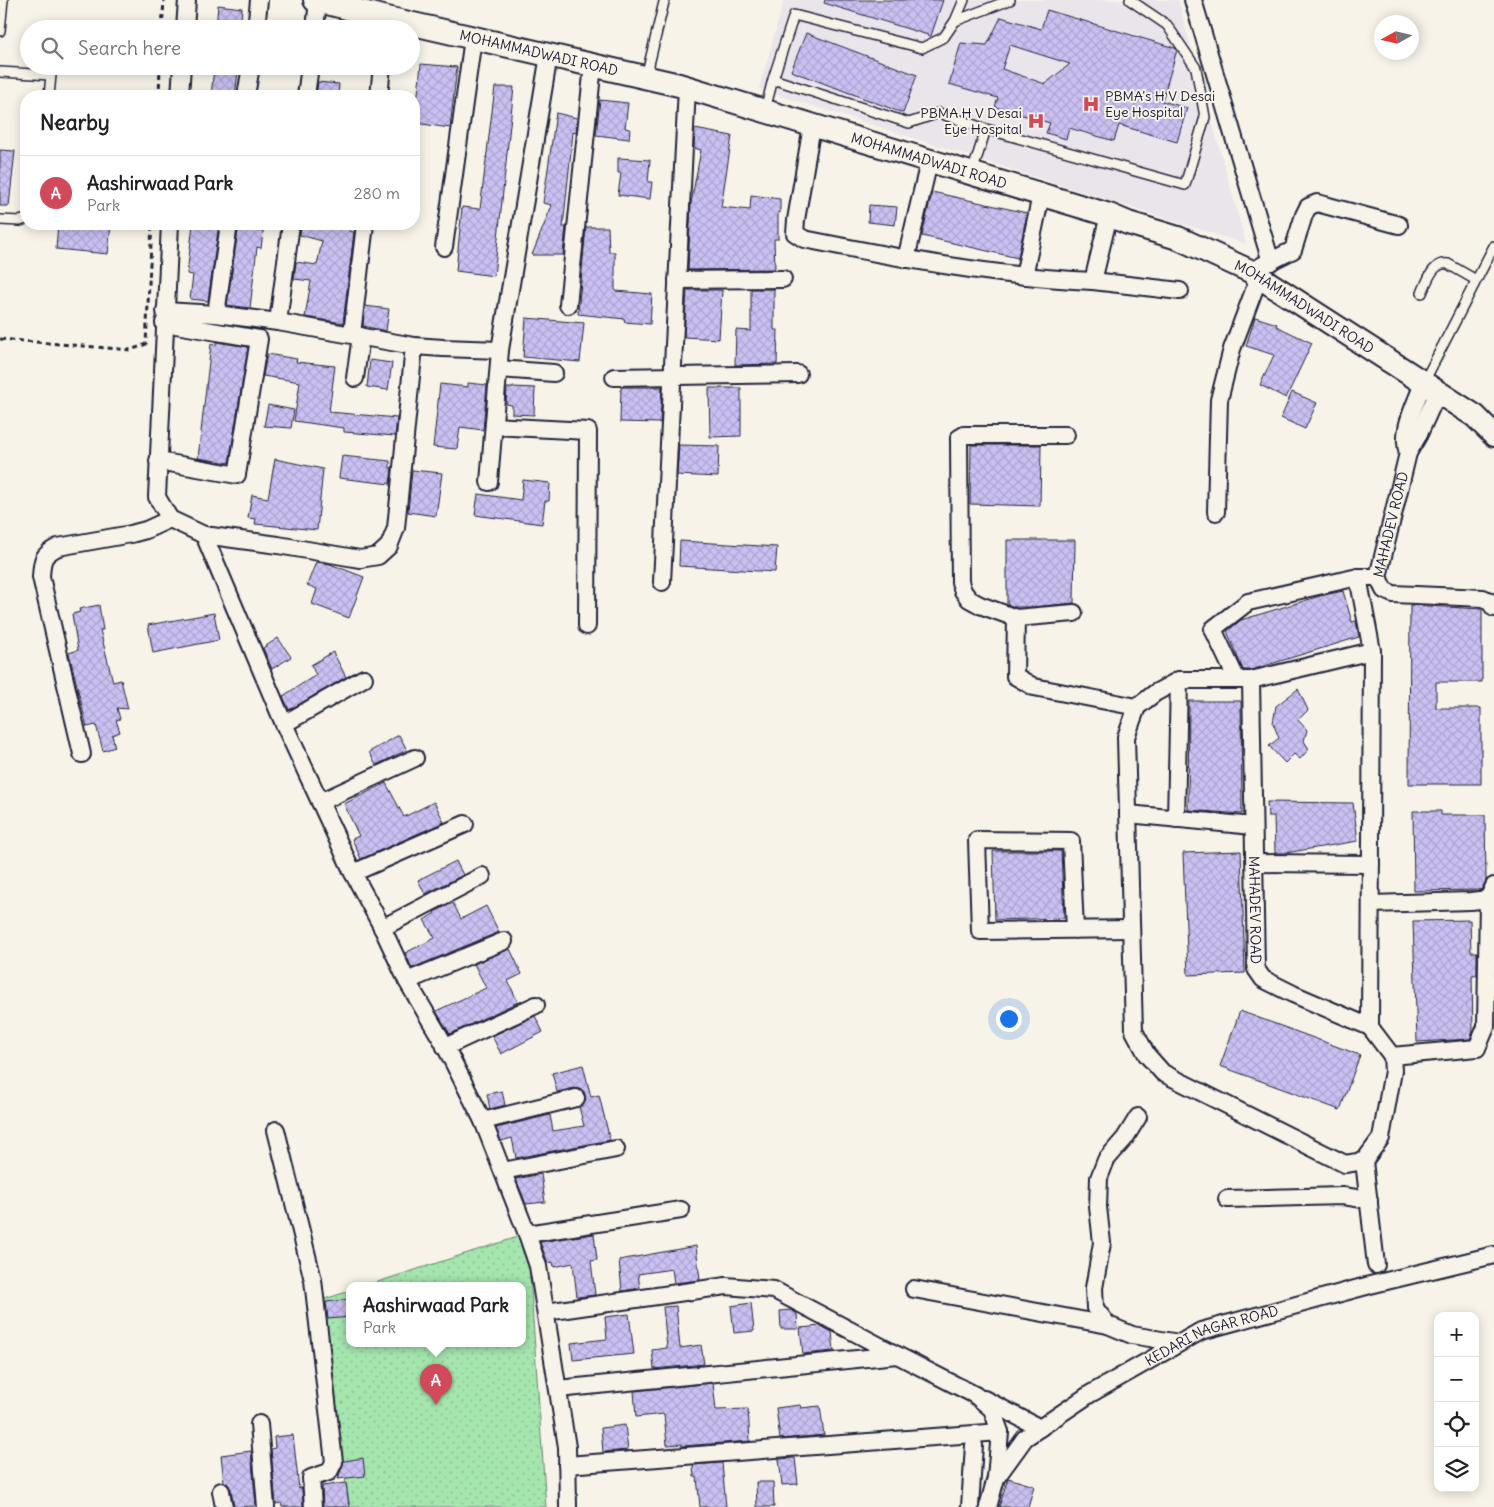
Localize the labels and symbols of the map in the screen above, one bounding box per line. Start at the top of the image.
north arrow [1374,15,1419,60]
street label: MOHAMMADWADI ROAD [458,26,620,80]
place label: PBMA's H V Desai Eye Hospital [1105,87,1215,121]
hospital icon: PBMA's H V Desai Eye Hospital [1081,94,1101,114]
place label: PBMA H V Desai Eye Hospital [920,104,1022,138]
hospital icon: PBMA H V Desai Eye Hospital [1026,111,1046,131]
street label: MOHAMMADWADI ROAD [849,129,1009,193]
street label: MOHAMMADWADI ROAD [1232,256,1378,358]
street label: MAHADEV ROAD [1369,470,1412,579]
street label: MAHADEV ROAD [1245,856,1265,964]
your location [996,1006,1022,1032]
street label: KEDARI NAGAR ROAD [1142,1301,1280,1370]
pin: A [420,1364,452,1405]

